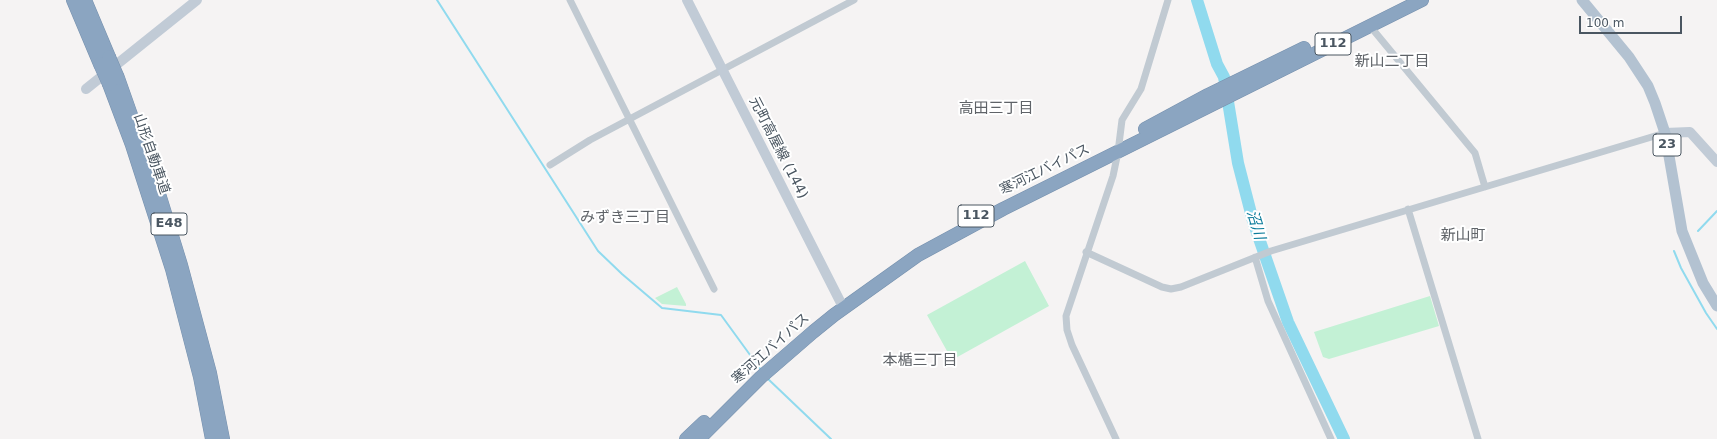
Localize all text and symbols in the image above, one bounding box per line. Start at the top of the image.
scale bar [1581,8,1684,34]
text: 100 m [1586,16,1624,30]
road number: 112 [1315,33,1351,55]
district label: 新山二丁目 [1355,53,1429,71]
street label: 元町高屋線 (144) [745,94,811,202]
district label: 高田三丁目 [959,100,1033,118]
street label: 山形自動車道 [129,112,173,196]
road number: 23 [1653,134,1681,156]
street label: 寒河江バイパス [997,141,1093,199]
road number: 112 [958,205,994,227]
water label: 沼川 [1242,208,1268,242]
district label: みずき三丁目 [580,209,670,227]
road number: E48 [151,213,187,235]
district label: 新山町 [1441,227,1485,245]
street label: 寒河江バイパス [729,310,813,388]
district label: 本楯三丁目 [883,352,957,370]

